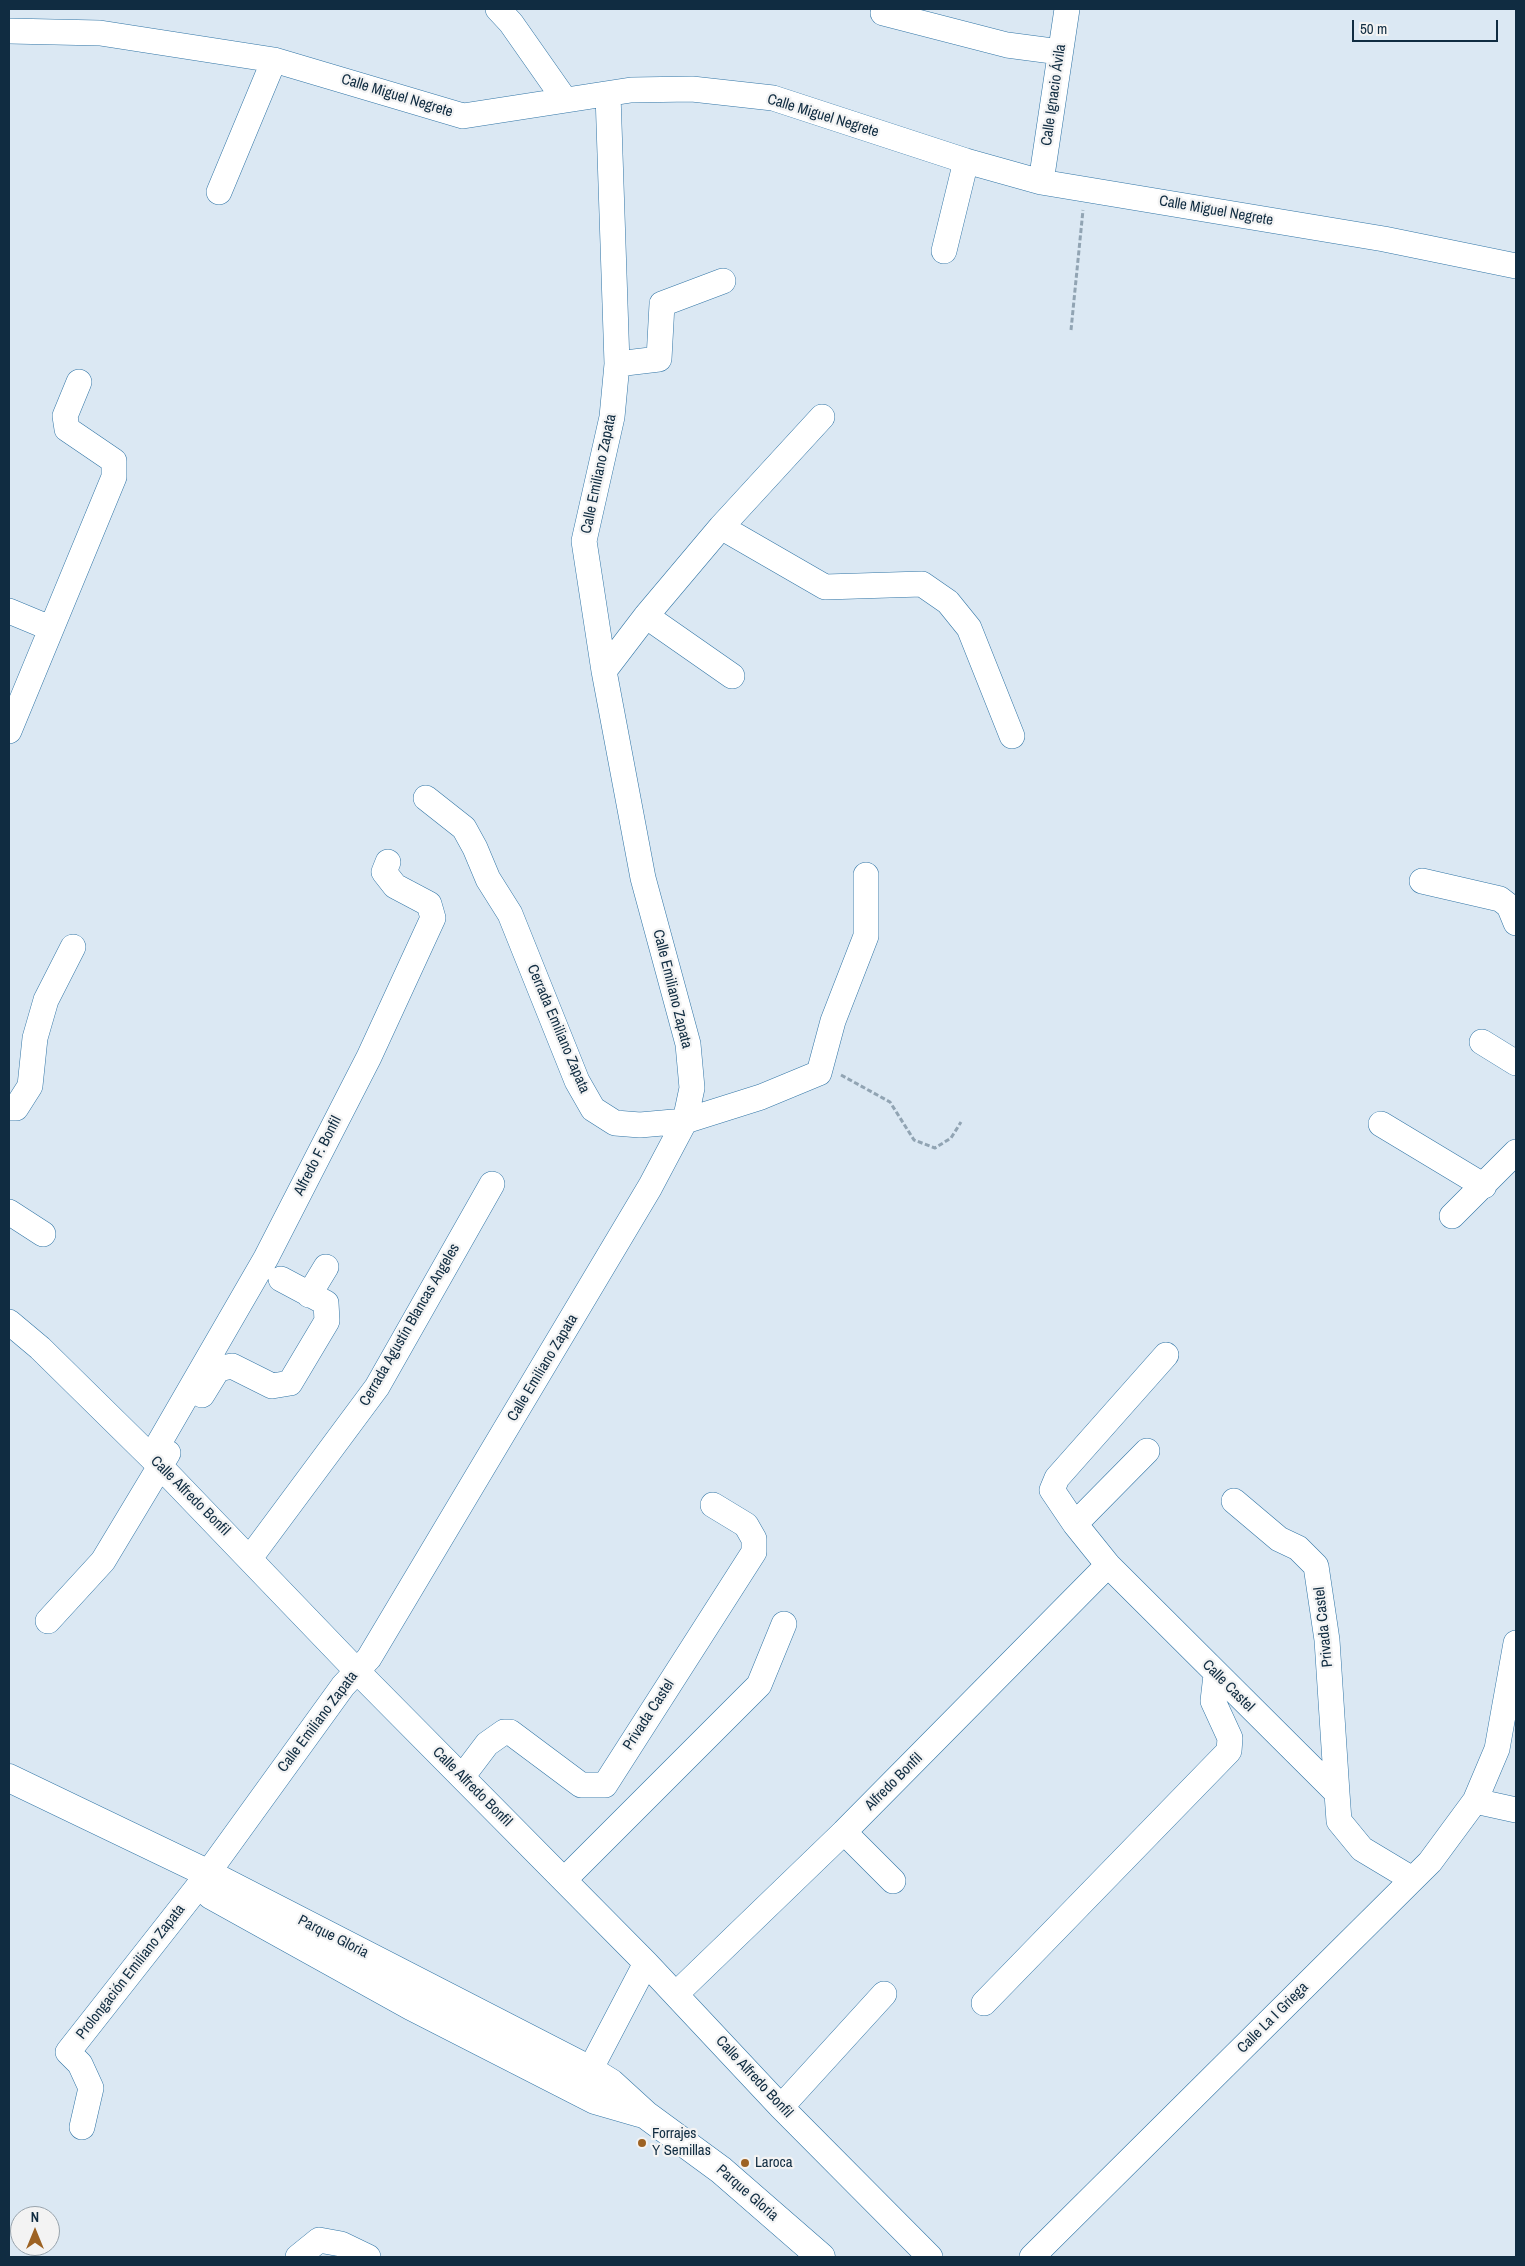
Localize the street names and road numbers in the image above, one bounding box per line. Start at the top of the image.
street label: Calle Ignacio Ávila [1038,43,1070,147]
street label: Calle Miguel Negrete [339,71,455,121]
street label: Calle Miguel Negrete [765,91,881,141]
street label: Calle Miguel Negrete [1158,192,1274,230]
street label: Calle Emiliano Zapata [578,413,620,535]
street label: Calle Emiliano Zapata [649,928,695,1050]
street label: Cerrada Emiliano Zapata [523,962,593,1096]
street label: Alfredo F. Bonfil [290,1113,346,1199]
street label: Cerrada Agustín Blancas Angeles [356,1241,464,1409]
street label: Calle Emiliano Zapata [504,1311,582,1425]
street label: Calle Alfredo Bonfil [146,1452,234,1540]
street label: Privada Castel [1311,1586,1337,1668]
street label: Calle Castel [1198,1656,1258,1716]
street label: Calle Emiliano Zapata [274,1668,362,1776]
street label: Privada Castel [619,1676,679,1754]
street label: Calle Alfredo Bonfil [428,1743,516,1831]
street label: Alfredo Bonfil [862,1750,926,1814]
street label: Prolongación Emiliano Zapata [73,1901,189,2043]
street label: Parque Gloria [295,1912,371,1962]
street label: Calle La I Griega [1234,1979,1312,2057]
street label: Calle Alfredo Bonfil [712,2032,796,2122]
street label: Parque Gloria [712,2161,782,2225]

